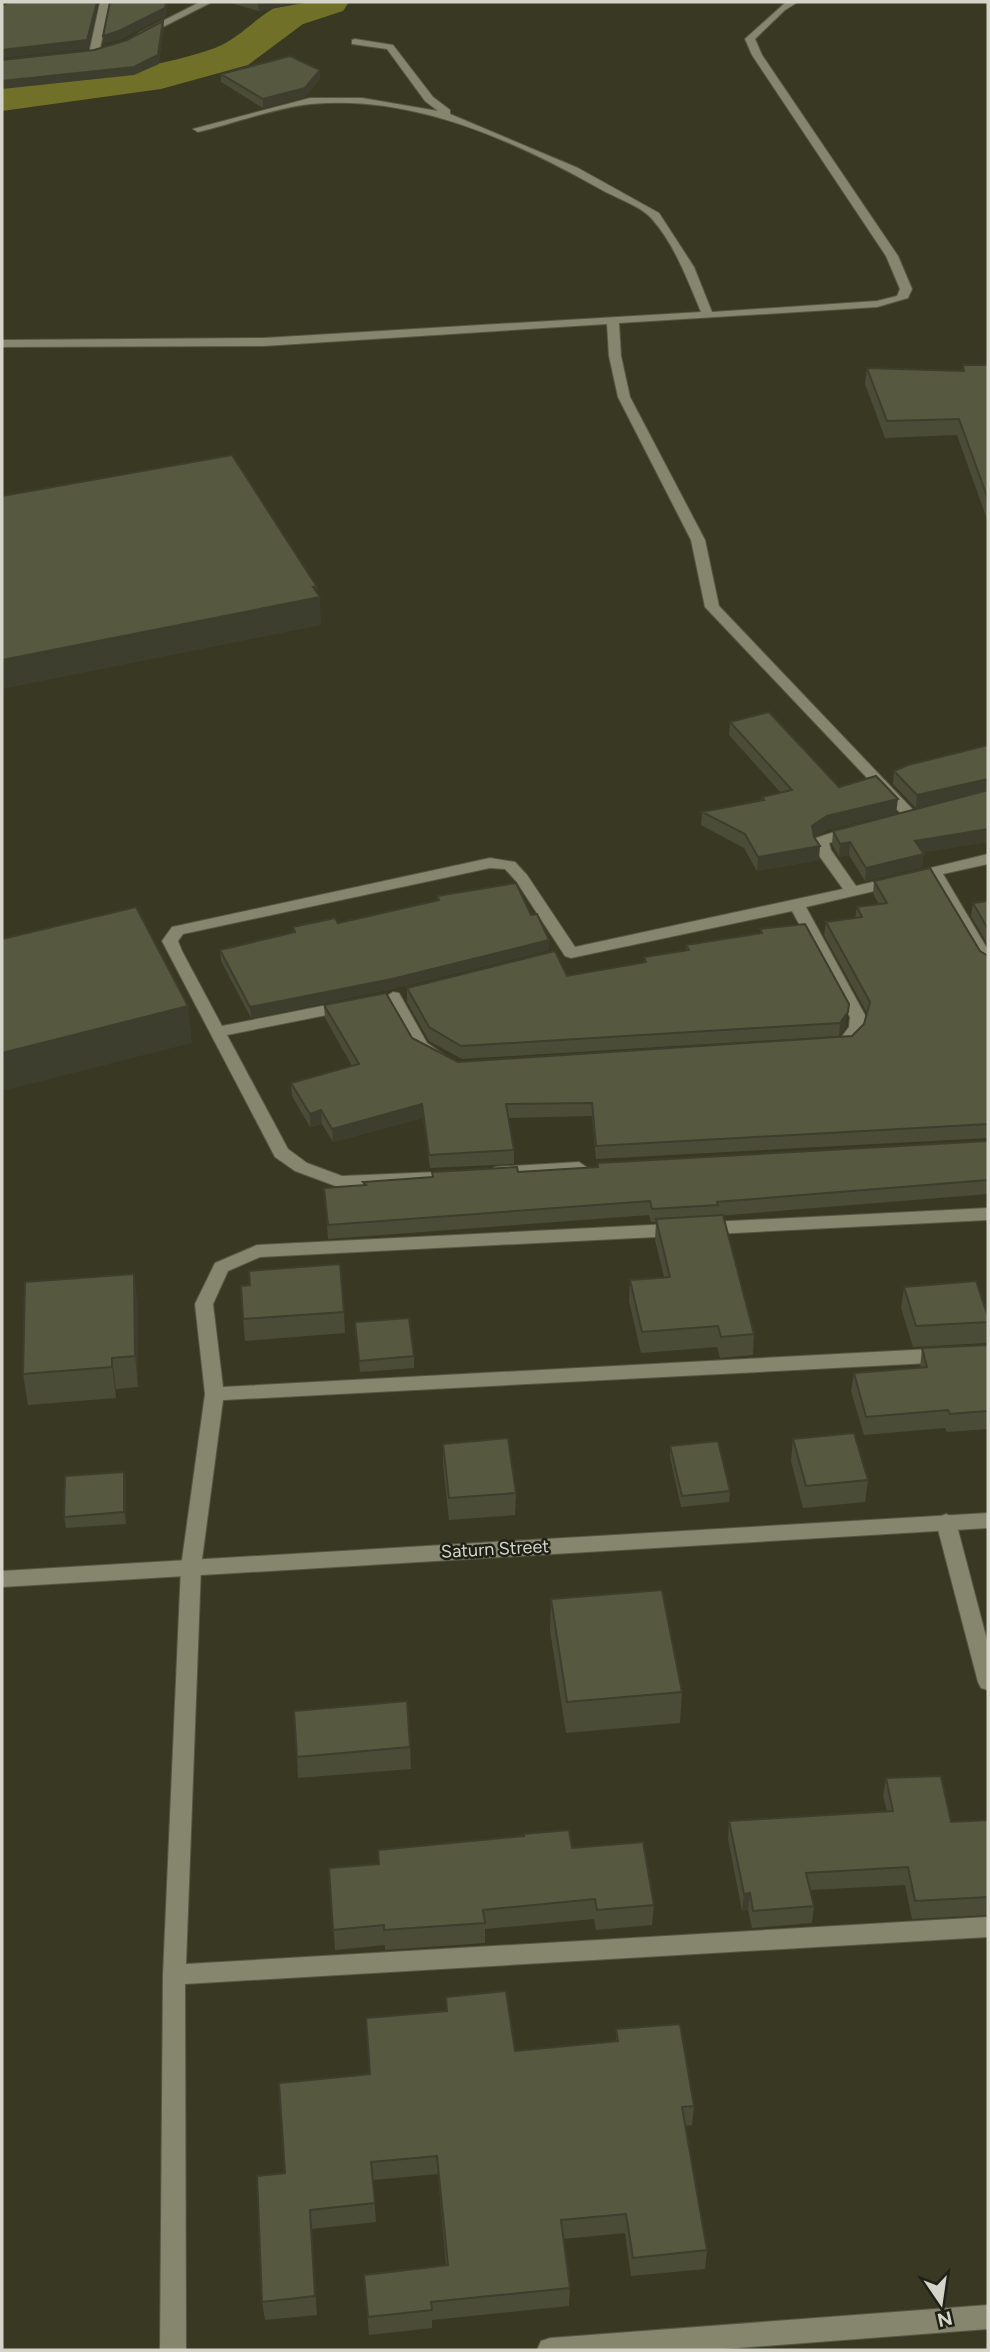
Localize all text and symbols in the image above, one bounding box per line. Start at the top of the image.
street label: Saturn Street [440,1535,550,1563]
north arrow [906,2268,976,2338]
text: N [935,2306,954,2332]

